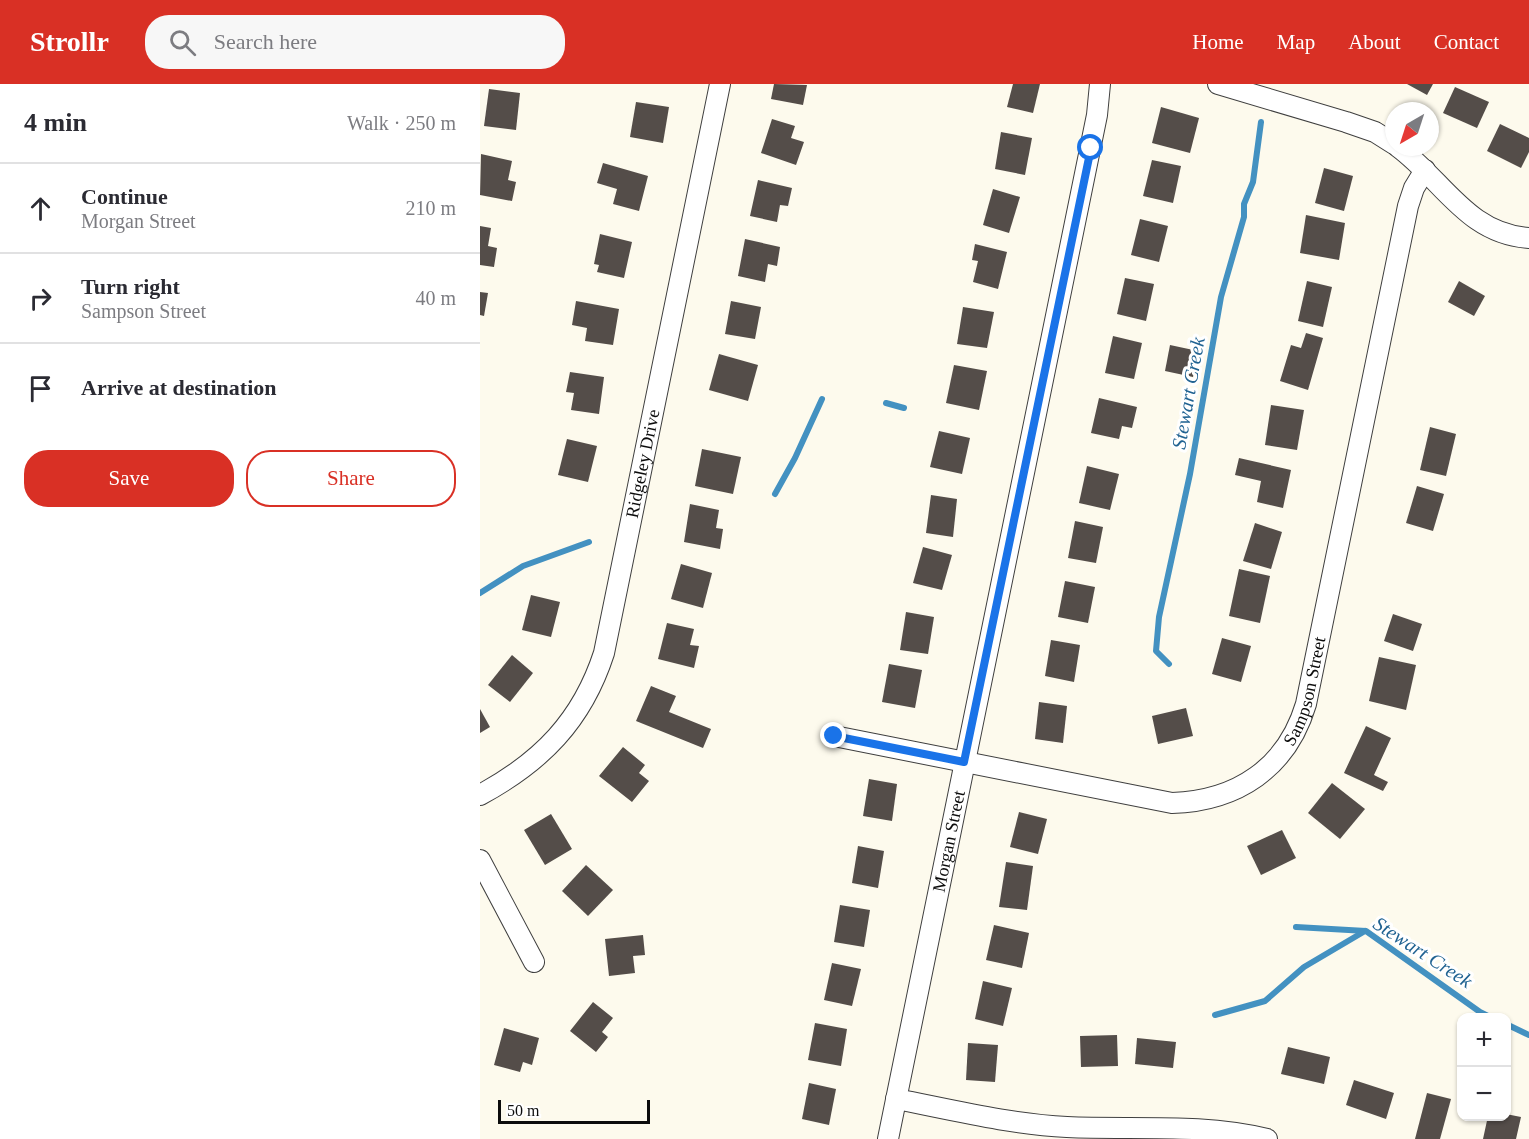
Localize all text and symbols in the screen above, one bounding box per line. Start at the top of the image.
search box [145,15,565,69]
text: Strollr [30,26,109,57]
icon: search [166,26,199,59]
text: Search here [214,29,317,54]
text: Home [1192,30,1244,54]
text: Map [1277,30,1315,54]
text: About [1348,30,1401,54]
text: Contact [1434,30,1499,54]
north arrow [1385,102,1439,156]
text: 4 min [24,108,87,137]
text: Walk · 250 m [347,112,456,134]
route start [1077,134,1103,160]
text: Continue [81,184,168,209]
icon: ahead [24,192,57,225]
text: 210 m [405,197,456,219]
text: Morgan Street [81,210,196,232]
text: Turn right [81,274,180,299]
icon: right [24,282,57,315]
text: 40 m [415,287,456,309]
text: Sampson Street [81,300,206,322]
water label: Stewart Creek [1167,334,1209,451]
icon: arrive [24,372,57,405]
text: Arrive at destination [81,375,277,400]
street label: Ridgeley Drive [622,407,663,520]
button: Save [24,450,234,507]
button: Share [246,450,456,507]
street label: Sampson Street [1279,635,1330,749]
route end [820,722,846,748]
street label: Morgan Street [929,789,969,894]
water label: Stewart Creek [1370,912,1477,993]
map controls [1457,1013,1511,1121]
button: + [1457,1013,1511,1067]
button: − [1457,1067,1511,1121]
scale bar [498,1097,650,1124]
text: 50 m [507,1102,539,1119]

